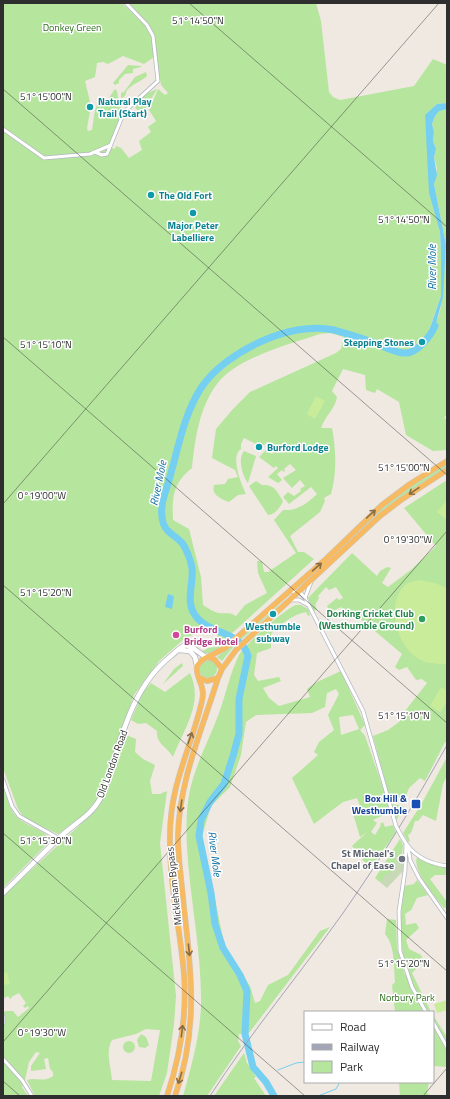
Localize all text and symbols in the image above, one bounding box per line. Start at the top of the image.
text: 51°14'50"N [172,13,224,28]
park label: Donkey Green [43,20,101,35]
text: 51°15'00"N [20,89,72,104]
place label: Natural Play Trail (Start) [98,94,152,121]
marker: Natural Play Trail (Start) [85,102,95,112]
place label: The Old Fort [159,188,212,203]
marker: The Old Fort [146,190,156,200]
marker: Major Peter Labelliere [188,208,198,218]
text: 51°14'50"N [378,212,430,227]
place label: Major Peter Labelliere [168,218,219,245]
water label: River Mole [424,243,440,290]
place label: Stepping Stones [344,335,414,350]
text: 51°15'10"N [20,337,72,352]
marker: Stepping Stones [417,337,427,347]
place label: Burford Lodge [267,440,329,455]
marker: Burford Lodge [254,442,264,452]
water label: River Mole [145,458,171,507]
text: 51°15'00"N [378,460,430,475]
one-way arrow [409,487,420,495]
text: 0°19'00"W [18,488,66,503]
one-way arrow [366,509,376,519]
text: 0°19'30"W [384,532,432,547]
one-way arrow [312,562,322,571]
text: 51°15'20"N [20,585,72,600]
place label: Dorking Cricket Club (Westhumble Ground) [319,606,415,633]
marker: Westhumble subway [268,609,278,619]
marker: Dorking Cricket Club (Westhumble Ground) [417,614,427,624]
place label: Westhumble subway [245,619,301,646]
place label: Burford Bridge Hotel [184,622,238,649]
marker: Burford Bridge Hotel [171,630,181,640]
text: 51°15'10"N [378,708,430,723]
street label: Old London Road [93,728,131,800]
one-way arrow [187,732,194,745]
place label: Box Hill & Westhumble [352,791,407,818]
marker: Box Hill & Westhumble [410,798,422,810]
one-way arrow [177,799,185,812]
water label: River Mole [204,830,226,879]
text: 51°15'30"N [20,833,72,848]
street label: Mickleham Bypass [162,846,186,926]
place label: St Michael's Chapel of Ease [331,846,394,873]
marker: St Michael's Chapel of Ease [397,854,407,864]
one-way arrow [186,943,193,956]
text: 51°15'20"N [378,956,430,971]
park label: Norbury Park [379,990,435,1005]
legend [304,1011,434,1083]
text: Road [340,1017,366,1036]
text: 0°19'30"W [18,1025,66,1040]
one-way arrow [178,1025,186,1038]
text: Railway [340,1037,380,1056]
text: Park [340,1057,363,1076]
one-way arrow [176,1072,183,1085]

